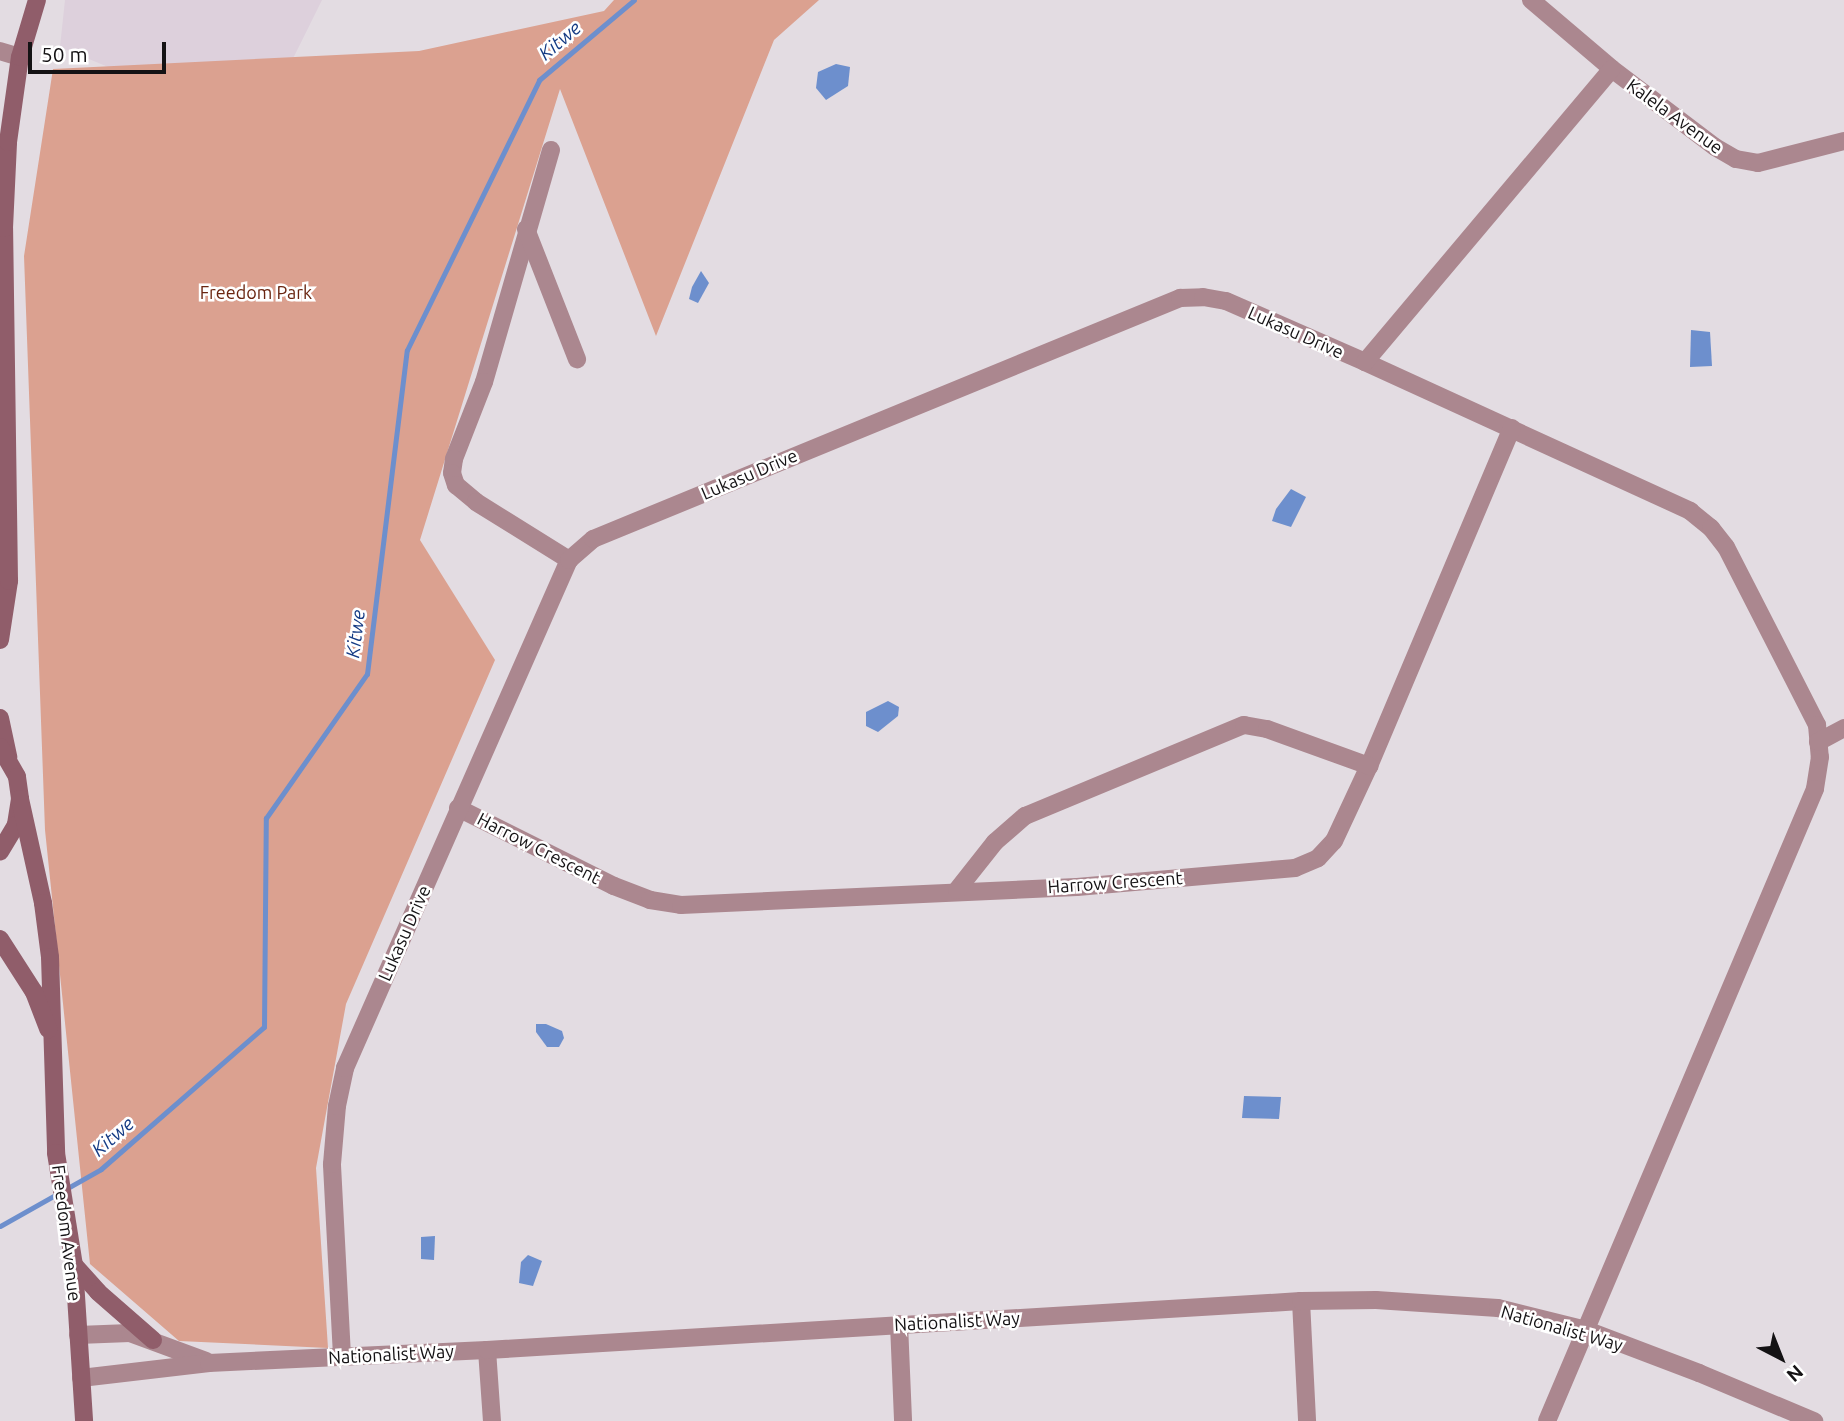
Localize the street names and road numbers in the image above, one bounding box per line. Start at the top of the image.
street label: Kalela Avenue [1623,74,1727,158]
street label: Lukasu Drive [1245,301,1347,363]
street label: Lukasu Drive [698,444,800,504]
street label: Harrow Crescent [474,808,604,888]
street label: Harrow Crescent [1047,867,1183,897]
street label: Lukasu Drive [373,882,435,984]
street label: Freedom Avenue [48,1164,86,1302]
street label: Nationalist Way [1499,1300,1625,1356]
street label: Nationalist Way [894,1307,1020,1335]
street label: Nationalist Way [328,1340,454,1368]

